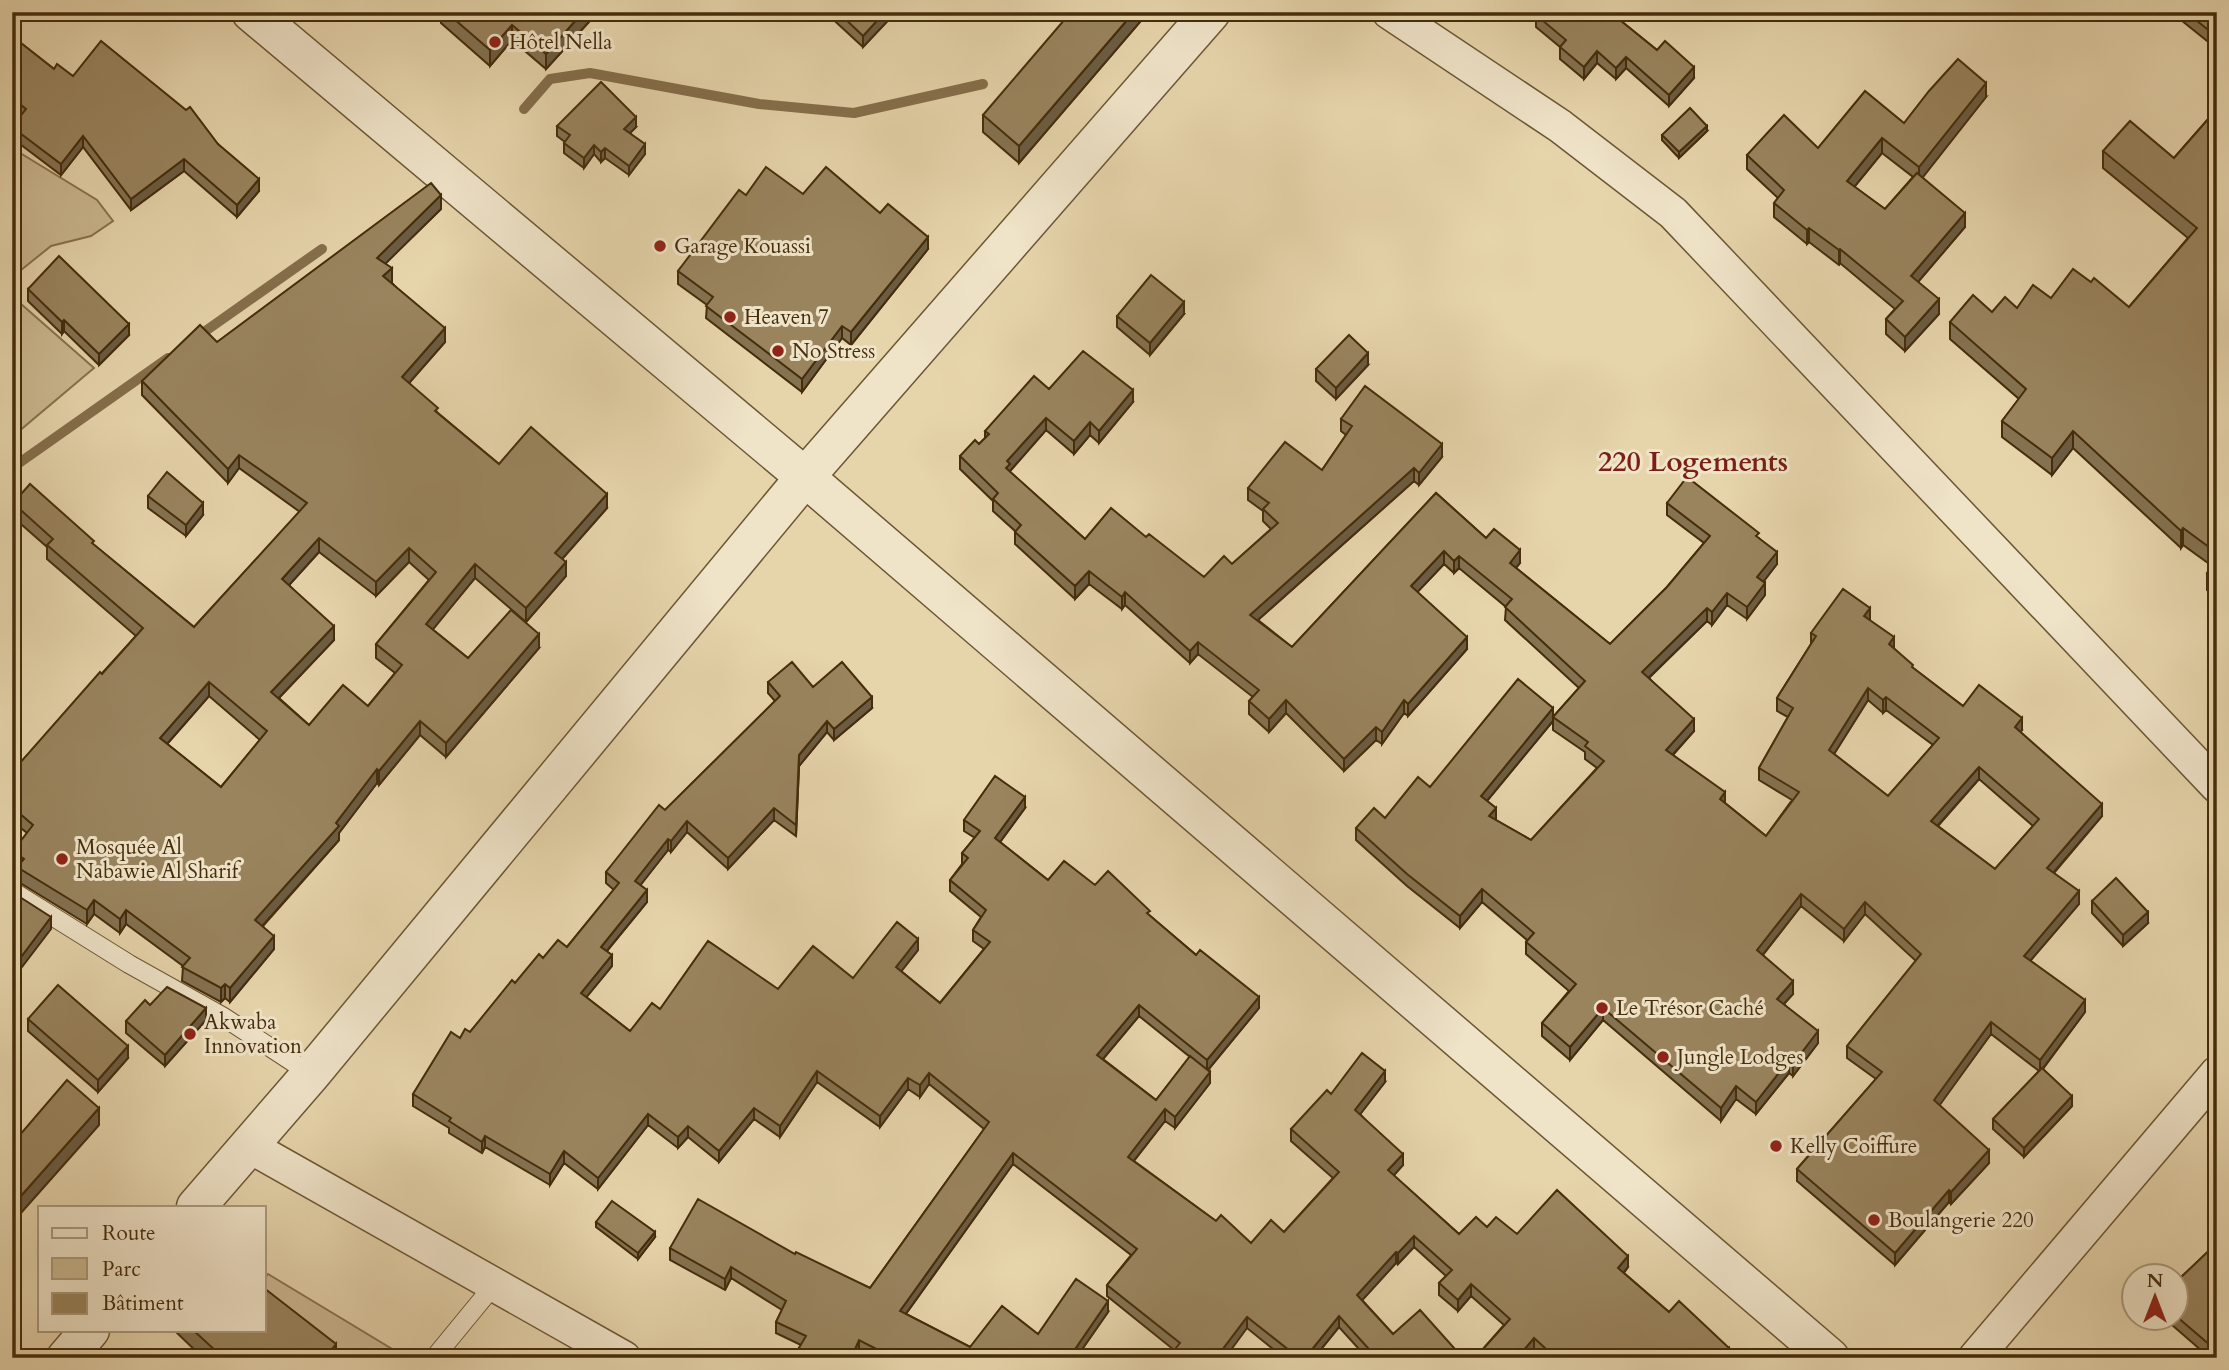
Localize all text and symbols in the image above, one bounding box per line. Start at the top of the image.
place label: Hôtel Nella [509,28,612,57]
marker: Hôtel Nella [487,34,503,50]
place label: Garage Kouassi [674,232,811,261]
marker: Garage Kouassi [652,238,668,254]
place label: Heaven 7 [744,303,829,332]
marker: Heaven 7 [722,309,738,325]
place label: No Stress [792,337,875,366]
marker: No Stress [770,343,786,359]
district label: 220 Logements [1598,443,1788,481]
place label: Mosquée Al Nabawie Al Sharif [76,833,242,886]
marker: Mosquée Al Nabawie Al Sharif [54,851,70,867]
place label: Le Trésor Caché [1616,994,1764,1023]
marker: Le Trésor Caché [1594,1000,1610,1016]
place label: Akwaba Innovation [204,1008,302,1061]
marker: Akwaba Innovation [182,1026,198,1042]
place label: Jungle Lodges [1674,1043,1803,1072]
marker: Jungle Lodges [1655,1049,1671,1065]
place label: Kelly Coiffure [1790,1132,1917,1161]
marker: Kelly Coiffure [1768,1138,1784,1154]
legend [38,1206,266,1332]
place label: Boulangerie 220 [1888,1206,2034,1235]
marker: Boulangerie 220 [1866,1212,1882,1228]
text: Route [102,1219,156,1248]
text: Parc [102,1255,141,1284]
north arrow [2120,1262,2190,1332]
text: N [2147,1268,2164,1294]
text: Bâtiment [102,1289,184,1318]

